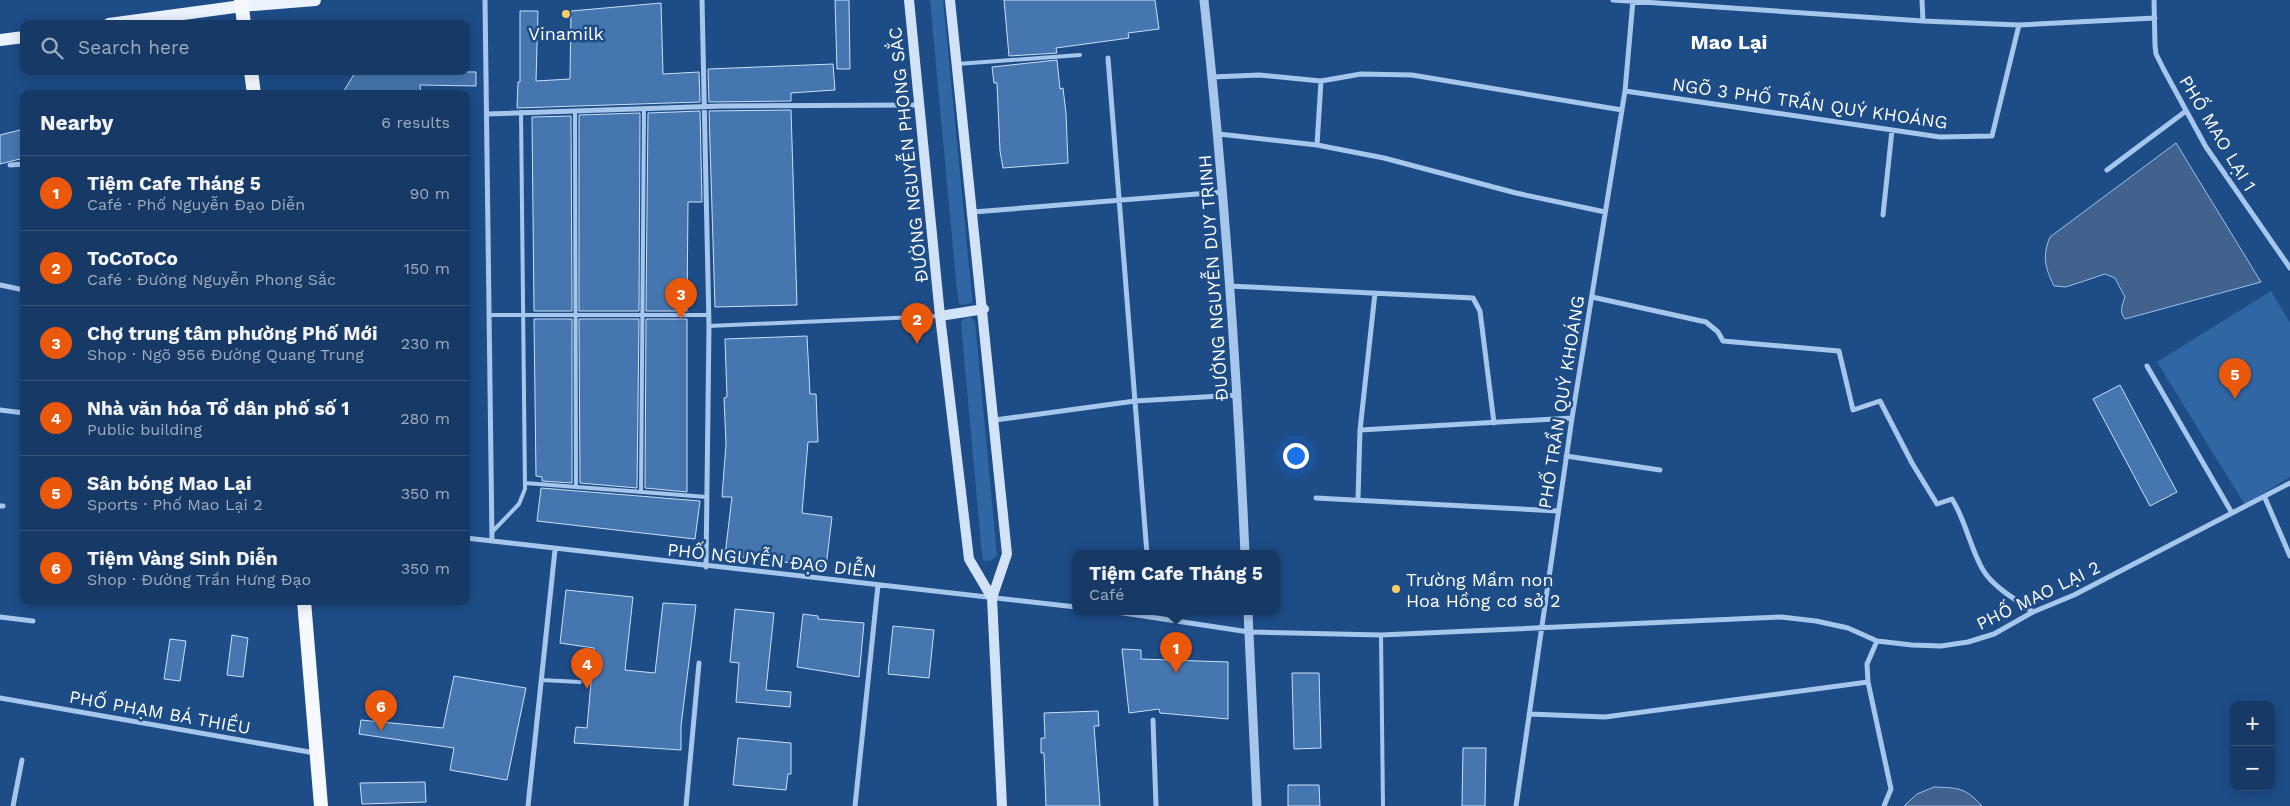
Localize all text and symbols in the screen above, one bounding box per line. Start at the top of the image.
marker: Vinamilk [560,8,572,20]
search box [20,20,470,75]
place label: Vinamilk [528,23,604,44]
street label: ĐƯỜNG NGUYỄN PHONG SẮC [882,26,932,284]
district label: Mao Lại [1691,30,1767,54]
icon: search [38,34,66,62]
text: Search here [78,36,189,59]
street label: PHỐ MAO LẠI 1 [2175,71,2262,195]
street label: NGÕ 3 PHỐ TRẦN QUÝ KHOÁNG [1671,72,1949,133]
text: Nearby [40,110,113,135]
text: 6 results [381,113,450,132]
street label: ĐƯỜNG NGUYỄN DUY TRINH [1192,154,1232,402]
text: Tiệm Cafe Tháng 5 [87,172,261,195]
text: 1 [53,184,59,203]
text: 90 m [409,184,450,203]
text: Café · Phố Nguyễn Đạo Diễn [87,195,305,214]
text: ToCoToCo [87,247,178,270]
text: 2 [51,259,61,278]
text: 150 m [404,259,450,278]
text: Café · Đường Nguyễn Phong Sắc [87,270,336,289]
pin: 3 [665,278,697,319]
street label: PHỐ TRẦN QUÝ KHOÁNG [1533,294,1588,510]
pin: 2 [901,303,933,344]
text: Chợ trung tâm phường Phố Mới [87,322,377,345]
text: 3 [51,334,61,353]
text: 230 m [401,334,450,353]
text: Shop · Ngõ 956 Đường Quang Trung [87,345,364,364]
pin: 5 [2219,358,2251,399]
text: Nhà văn hóa Tổ dân phố số 1 [87,397,349,420]
text: 4 [51,409,61,428]
text: 280 m [400,409,450,428]
text: Public building [87,420,202,439]
your location [1283,443,1309,469]
text: Sân bóng Mao Lại [87,472,252,495]
text: 5 [51,484,61,503]
text: 350 m [401,484,450,503]
text: Sports · Phố Mao Lại 2 [87,495,263,514]
street label: PHỐ NGUYỄN ĐẠO DIỄN [666,537,878,581]
text: Tiệm Vàng Sinh Diễn [87,547,278,570]
popup [1072,550,1280,615]
street label: PHỐ MAO LẠI 2 [1972,555,2103,634]
text: 6 [51,559,61,578]
text: 350 m [401,559,450,578]
text: Tiệm Cafe Tháng 5 [1089,562,1263,585]
place label: Trường Mầm non Hoa Hồng cơ sở 2 [1406,569,1560,611]
text: Shop · Đường Trần Hưng Đạo [87,570,311,589]
marker: Trường Mầm non Hoa Hồng cơ sở 2 [1390,583,1402,595]
text: Café [1089,585,1124,604]
pin: 1 [1160,632,1192,673]
pin: 4 [571,648,603,689]
street label: PHỐ PHẠM BÁ THIỀU [68,685,252,738]
pin: 6 [365,690,397,731]
map controls [2230,701,2275,791]
button: + [2230,701,2275,746]
button: − [2230,746,2275,791]

